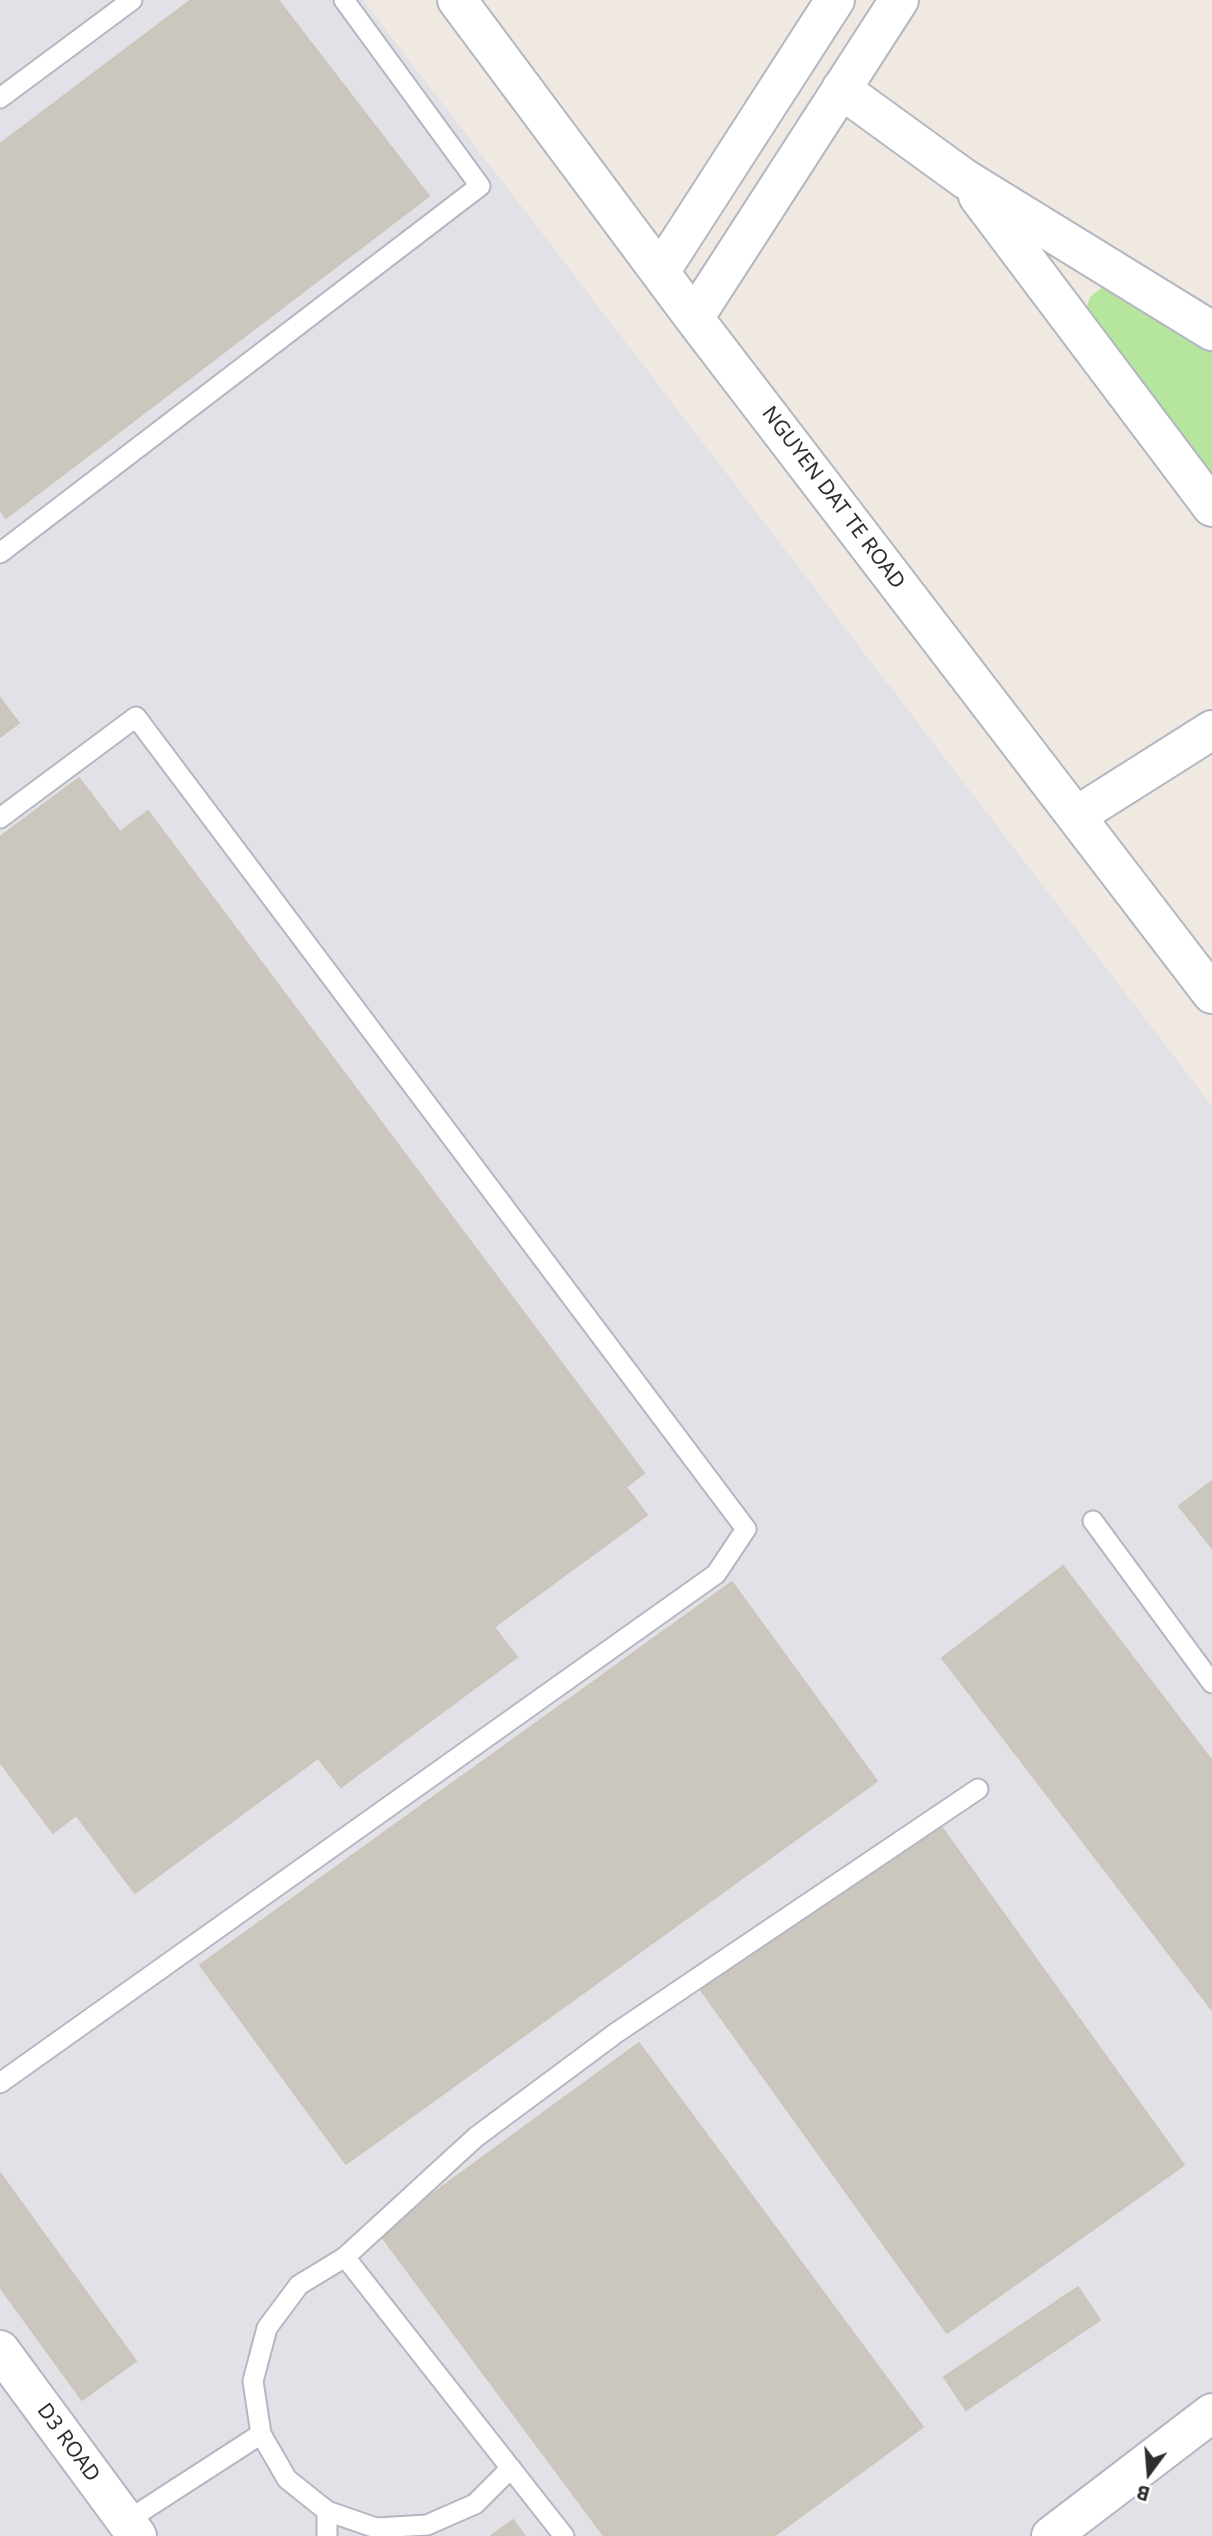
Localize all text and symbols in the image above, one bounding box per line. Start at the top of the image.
street label: NGUYEN DAT TE ROAD [756,402,910,594]
street label: D3 ROAD [31,2399,105,2487]
north arrow [1114,2438,1184,2508]
text: B [1134,2479,1153,2507]

